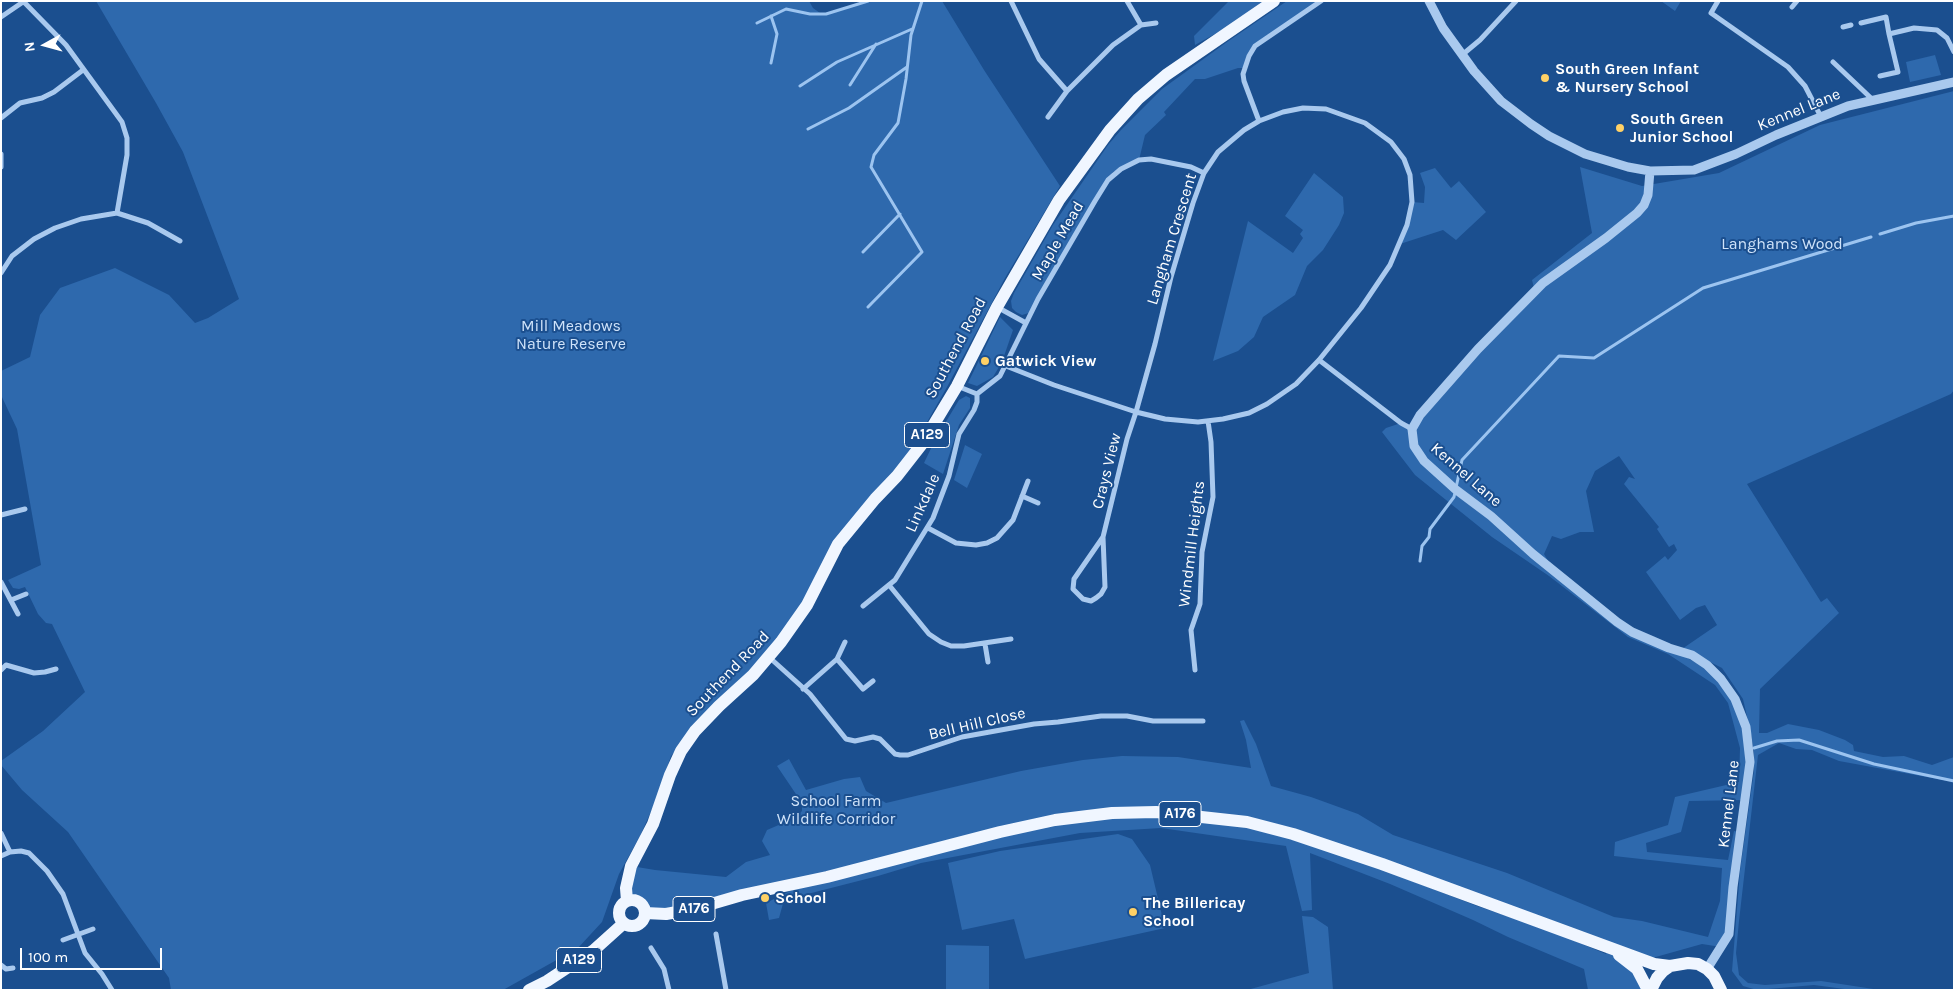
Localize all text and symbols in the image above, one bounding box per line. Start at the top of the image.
north arrow [20,20,70,70]
text: N [21,41,39,53]
place label: South Green Infant & Nursery School [1555,59,1699,97]
marker: South Green Infant & Nursery School [1539,72,1551,84]
street label: Kennel Lane [1755,85,1843,135]
place label: South Green Junior School [1630,109,1733,147]
marker: South Green Junior School [1614,122,1626,134]
street label: Langham Crescent [1143,171,1201,307]
street label: Maple Mead [1028,198,1088,284]
park label: Langhams Wood [1721,234,1843,254]
street label: Southend Road [921,294,991,402]
park label: Mill Meadows Nature Reserve [516,316,626,354]
place label: Gatwick View [995,351,1096,371]
marker: Gatwick View [979,355,991,367]
road number: A129 [904,422,950,448]
street label: Crays View [1088,431,1126,511]
street label: Kennel Lane [1427,439,1505,511]
street label: Linkdale [902,471,944,535]
street label: Windmill Heights [1175,480,1209,608]
street label: Southend Road [682,627,774,721]
street label: Bell Hill Close [927,704,1027,744]
street label: Kennel Lane [1714,759,1744,849]
park label: School Farm Wildlife Corridor [777,791,895,829]
road number: A176 [1159,802,1201,826]
place label: School [775,888,827,908]
marker: School [759,892,771,904]
place label: The Billericay School [1143,893,1245,931]
road number: A176 [673,896,715,922]
marker: The Billericay School [1127,906,1139,918]
scale bar [22,938,165,970]
text: 100 m [28,948,68,966]
road number: A129 [556,948,602,972]

